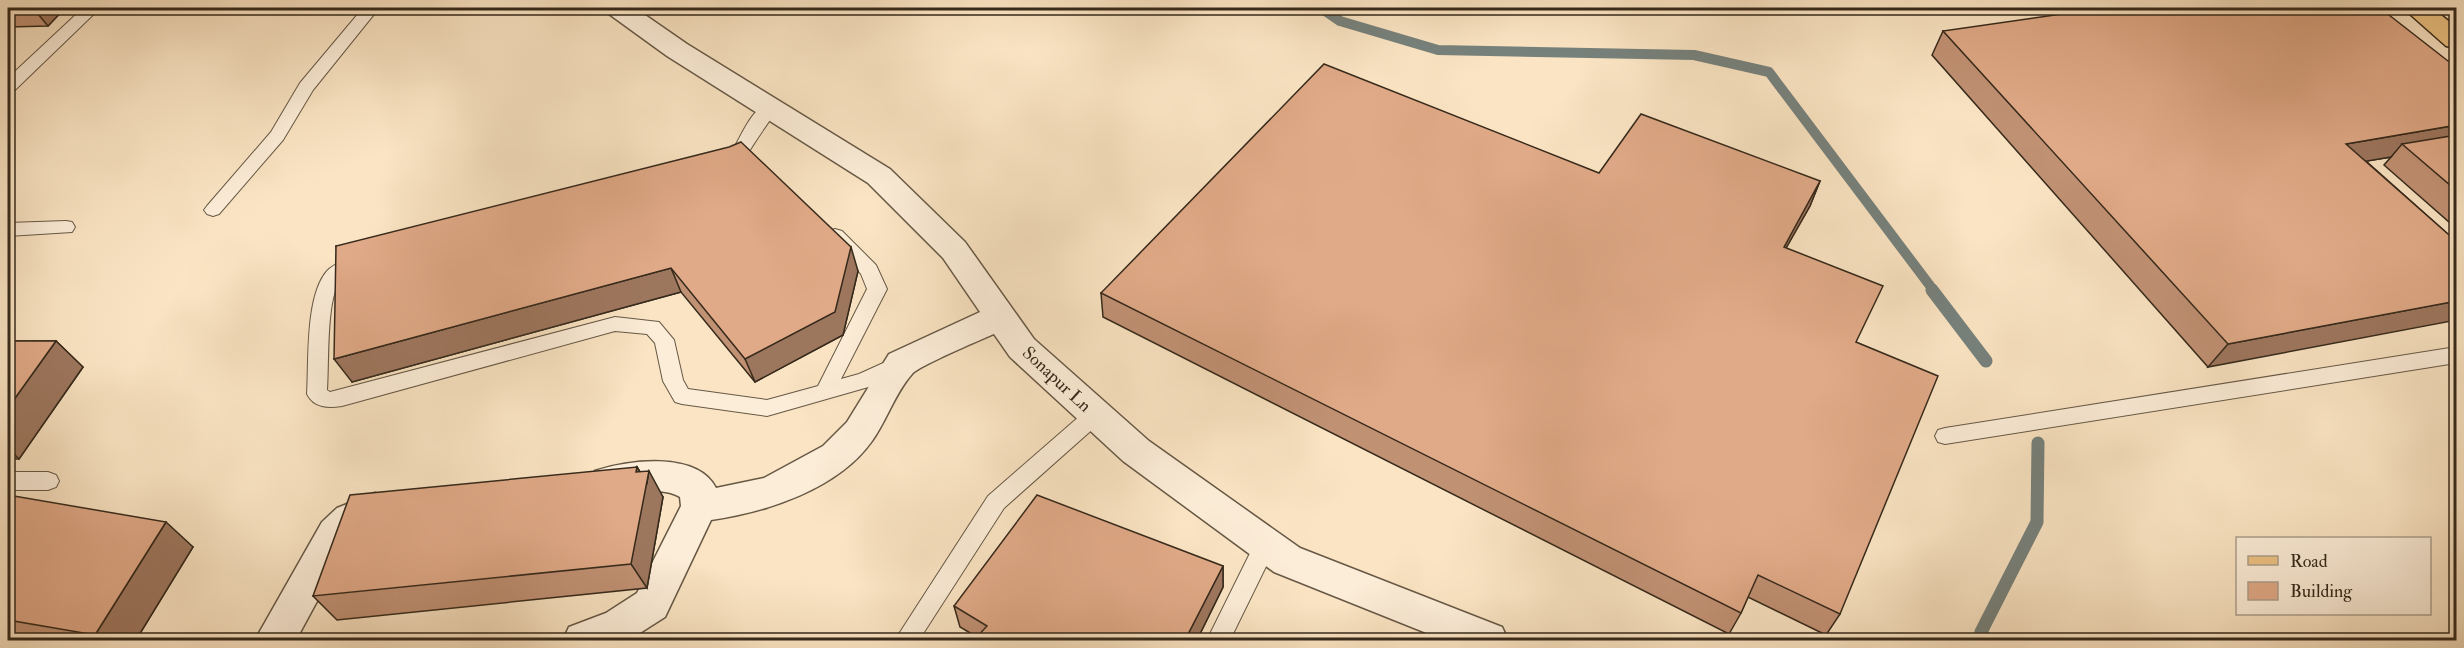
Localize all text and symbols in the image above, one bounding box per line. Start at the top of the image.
street label: Sonapur Ln [1017,341,1096,417]
legend [2236,537,2431,615]
text: Road [2290,550,2328,573]
text: Building [2290,580,2353,603]

